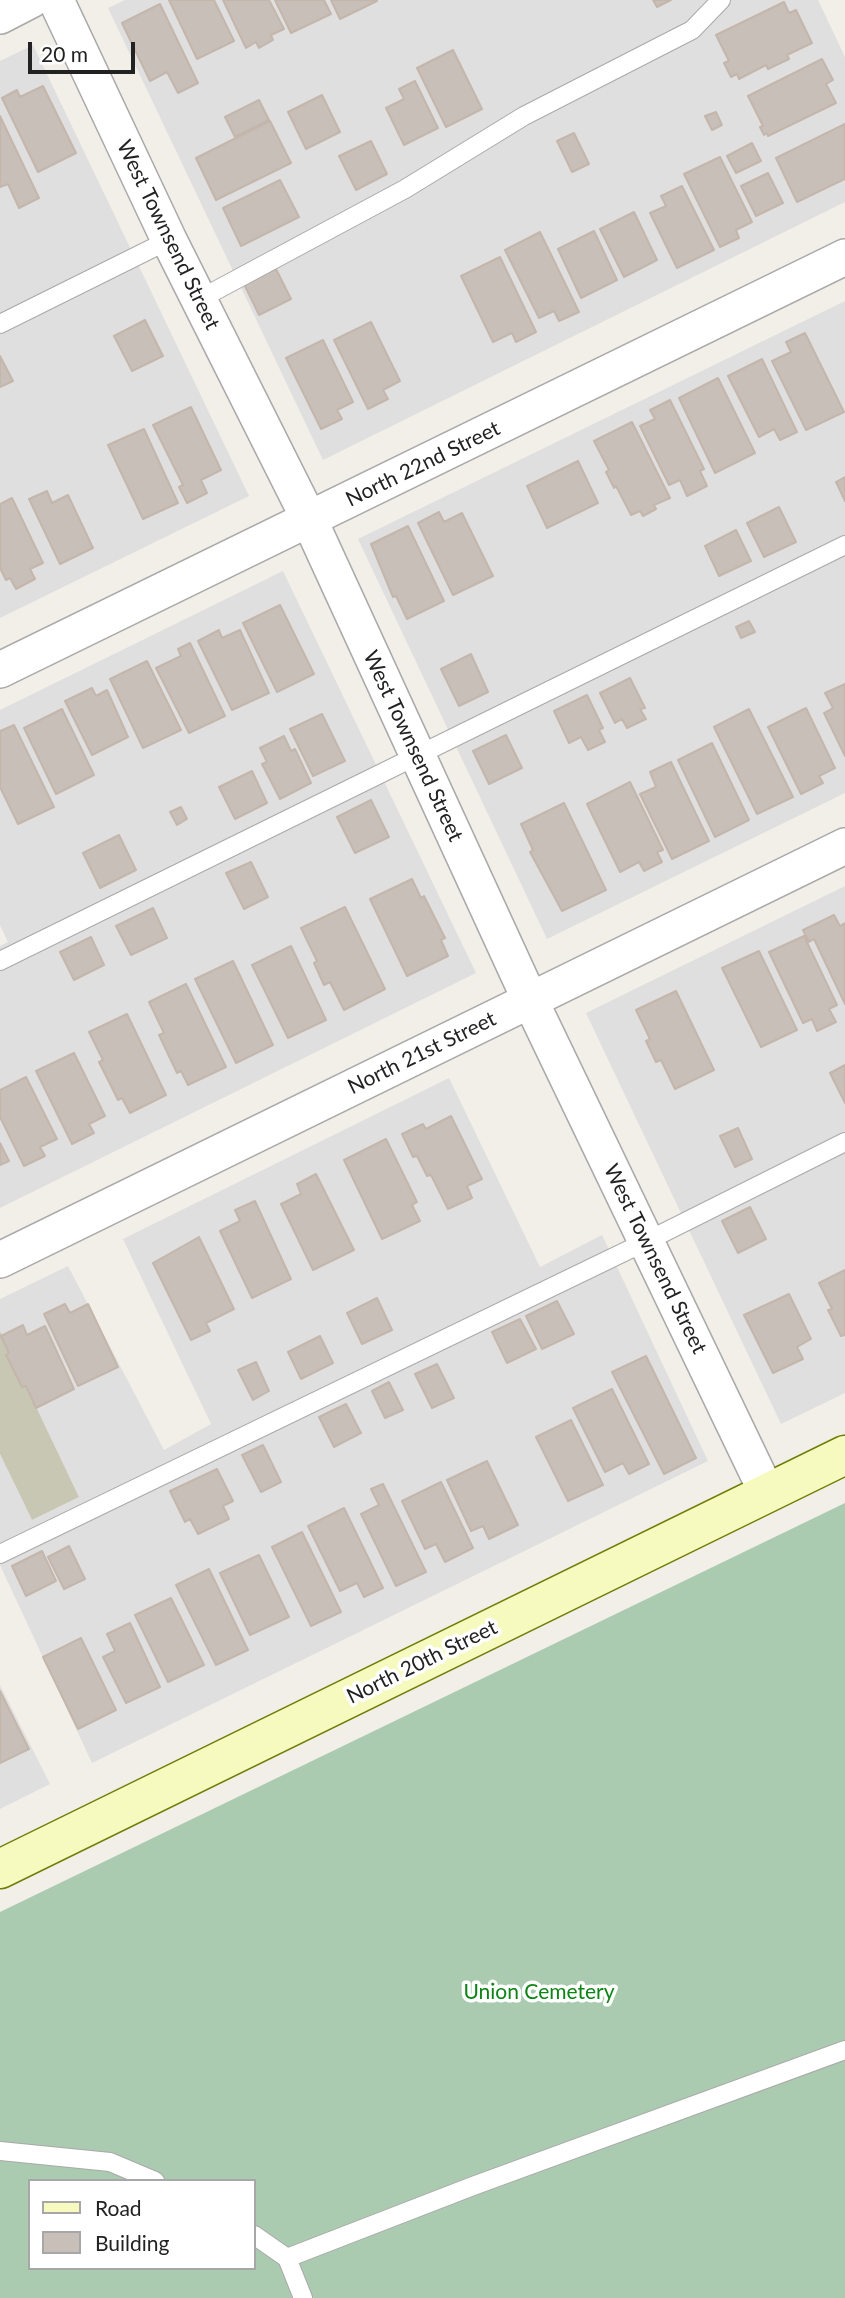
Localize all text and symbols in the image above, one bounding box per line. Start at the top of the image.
scale bar [32,28,138,72]
text: 20 m [41,41,88,66]
street label: West Townsend Street [111,136,225,334]
street label: North 22nd Street [342,416,504,512]
street label: West Townsend Street [358,647,468,845]
street label: North 21st Street [344,1006,500,1100]
street label: West Townsend Street [598,1160,712,1358]
street label: North 20th Street [343,1615,501,1709]
park label: Union Cemetery [463,1979,615,2005]
legend [28,2179,256,2270]
text: Road [95,2195,142,2220]
text: Building [95,2230,170,2255]

